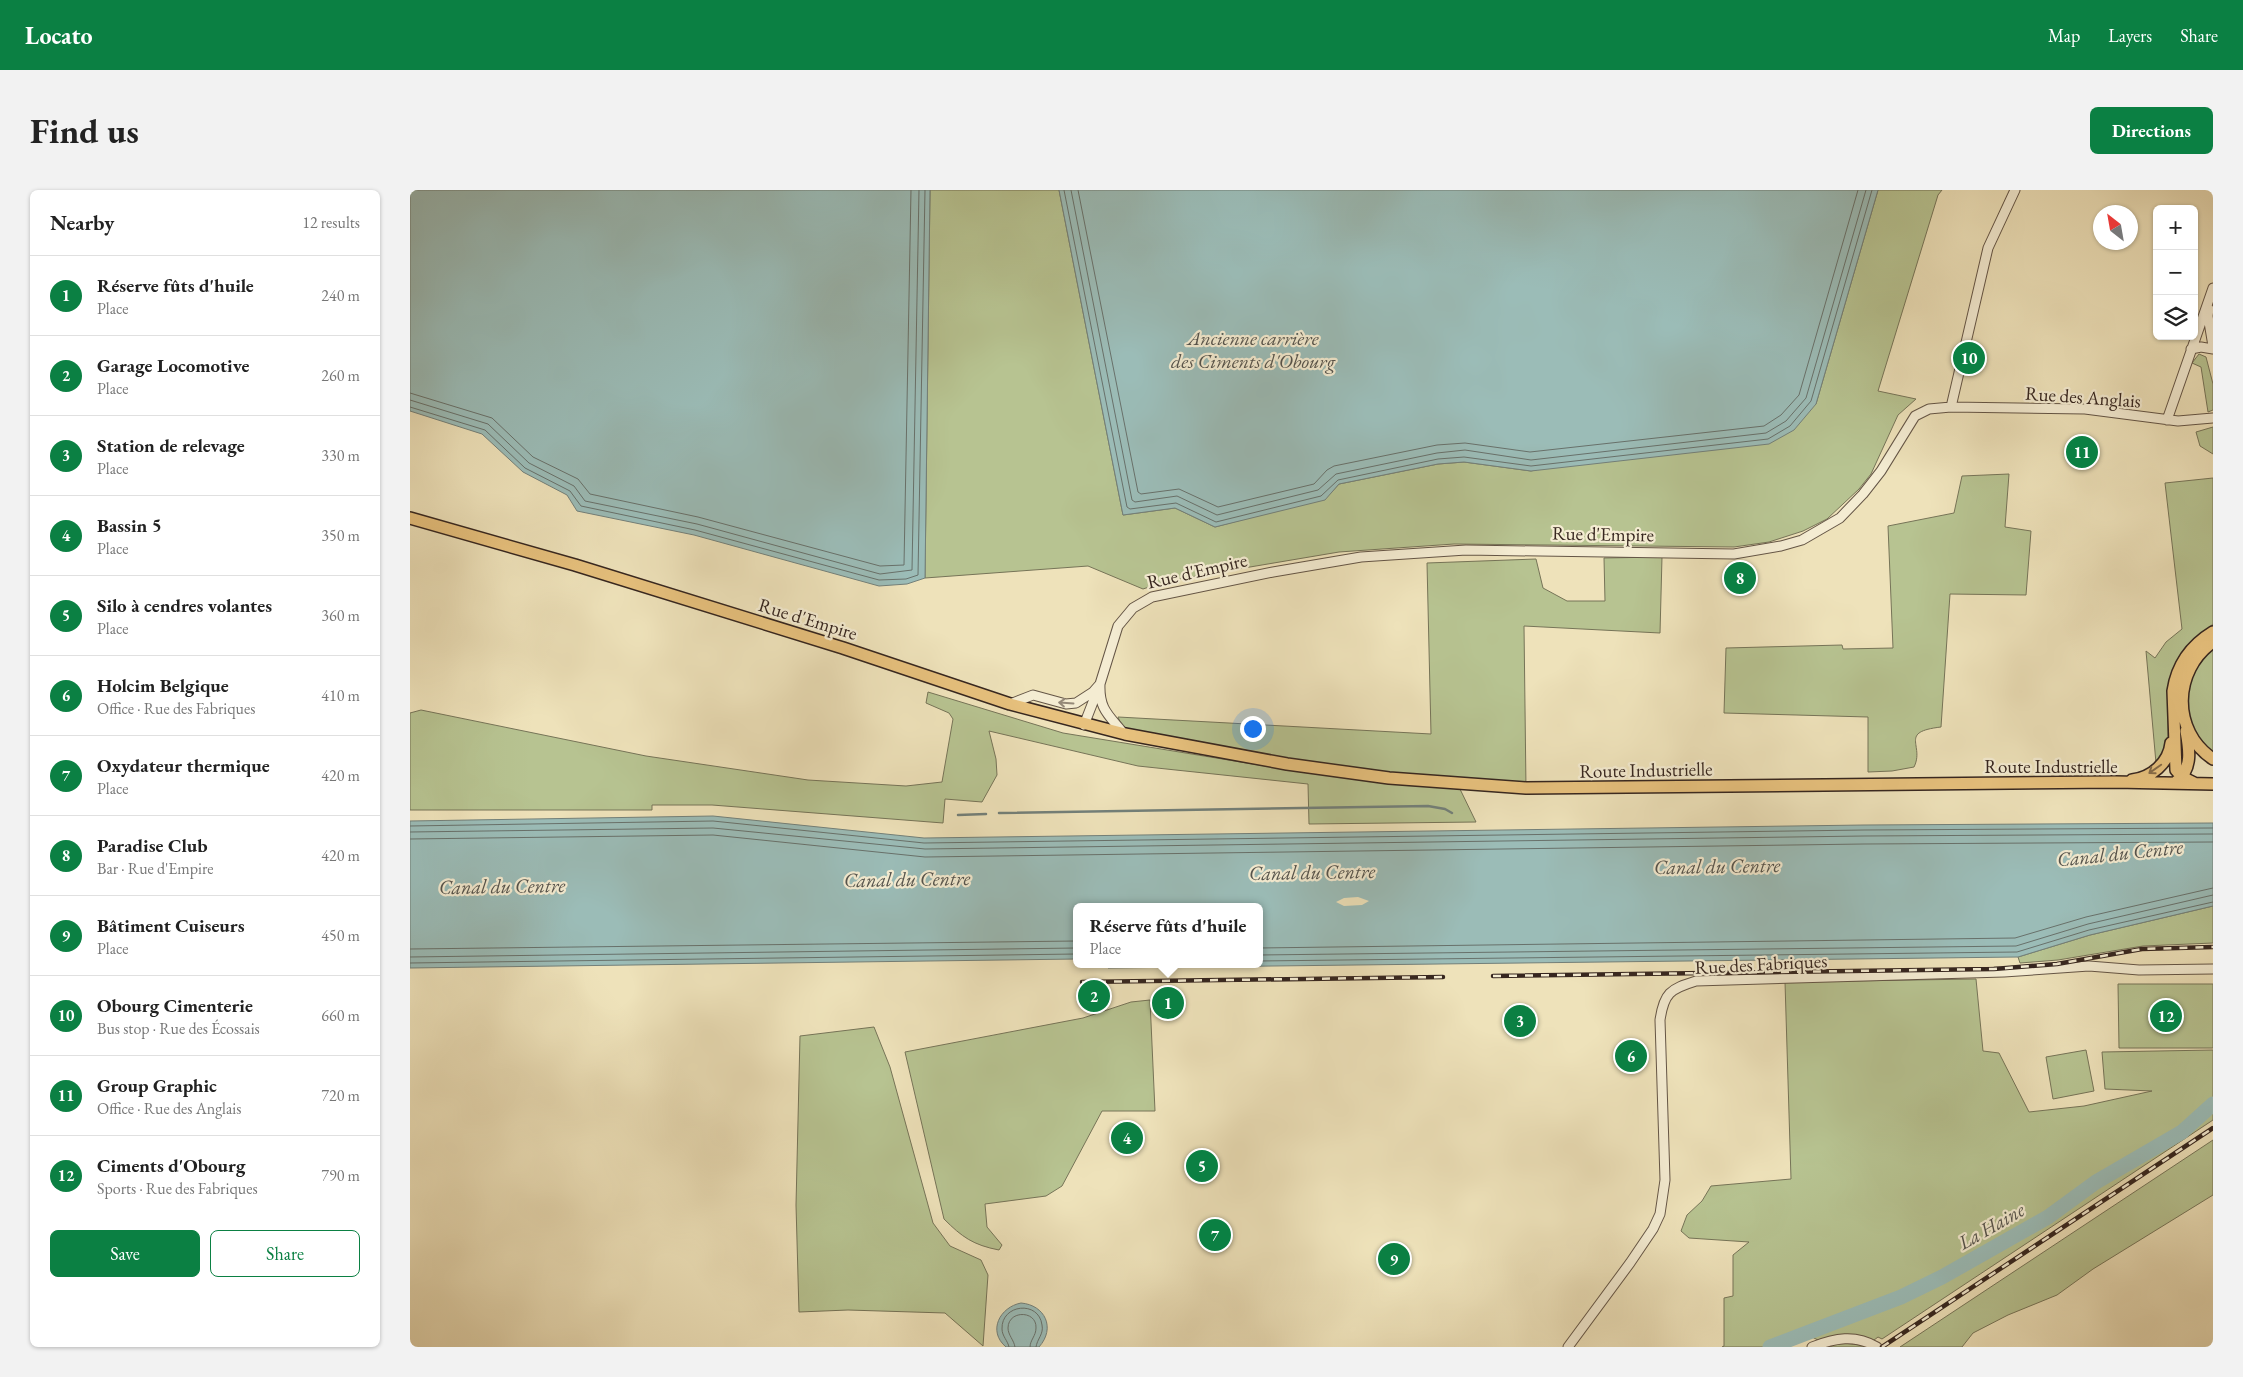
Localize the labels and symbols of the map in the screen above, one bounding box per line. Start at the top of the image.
north arrow [2093,205,2138,250]
water label: Ancienne carrière des Ciments d'Obourg [1171,325,1336,374]
pin: 10 [1953,339,1985,377]
street label: Rue des Anglais [2024,380,2142,414]
pin: 11 [2066,433,2098,471]
street label: Rue d'Empire [1552,521,1654,547]
street label: Rue d'Empire [1145,547,1249,595]
pin: 8 [1724,559,1756,597]
street label: Rue d'Empire [756,592,860,646]
one-way arrow [1058,698,1074,707]
your location [1240,716,1266,742]
street label: Route Industrielle [1984,754,2118,779]
street label: Route Industrielle [1579,756,1713,784]
one-way arrow [2149,764,2163,774]
water label: Canal du Centre [2056,833,2184,873]
water label: Canal du Centre [1654,852,1781,880]
water label: Canal du Centre [1249,858,1376,886]
water label: Canal du Centre [844,865,971,893]
water label: Canal du Centre [439,872,566,900]
street label: Rue des Fabriques [1694,948,1828,980]
pin: 2 [1078,977,1110,1015]
pin: 1 [1152,984,1184,1022]
pin: 12 [2150,997,2182,1035]
pin: 3 [1504,1002,1536,1040]
pin: 6 [1615,1037,1647,1075]
pin: 4 [1111,1119,1143,1157]
pin: 5 [1186,1147,1218,1185]
water label: La Haine [1952,1196,2029,1256]
pin: 7 [1199,1216,1231,1254]
pin: 9 [1378,1240,1410,1278]

